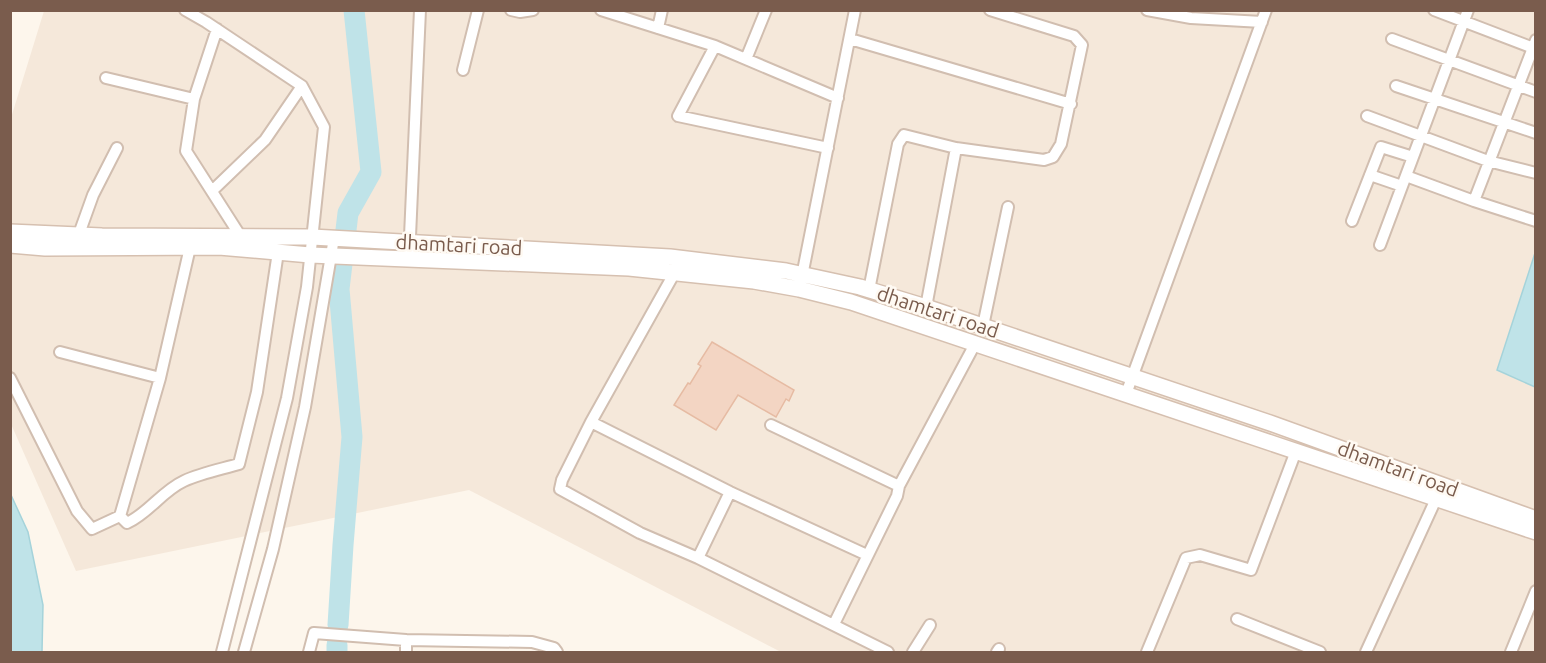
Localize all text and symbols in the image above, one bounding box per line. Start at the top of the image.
street label: dhamtari road [395,230,523,259]
street label: dhamtari road [874,281,1002,342]
street label: dhamtari road [1335,436,1462,501]

